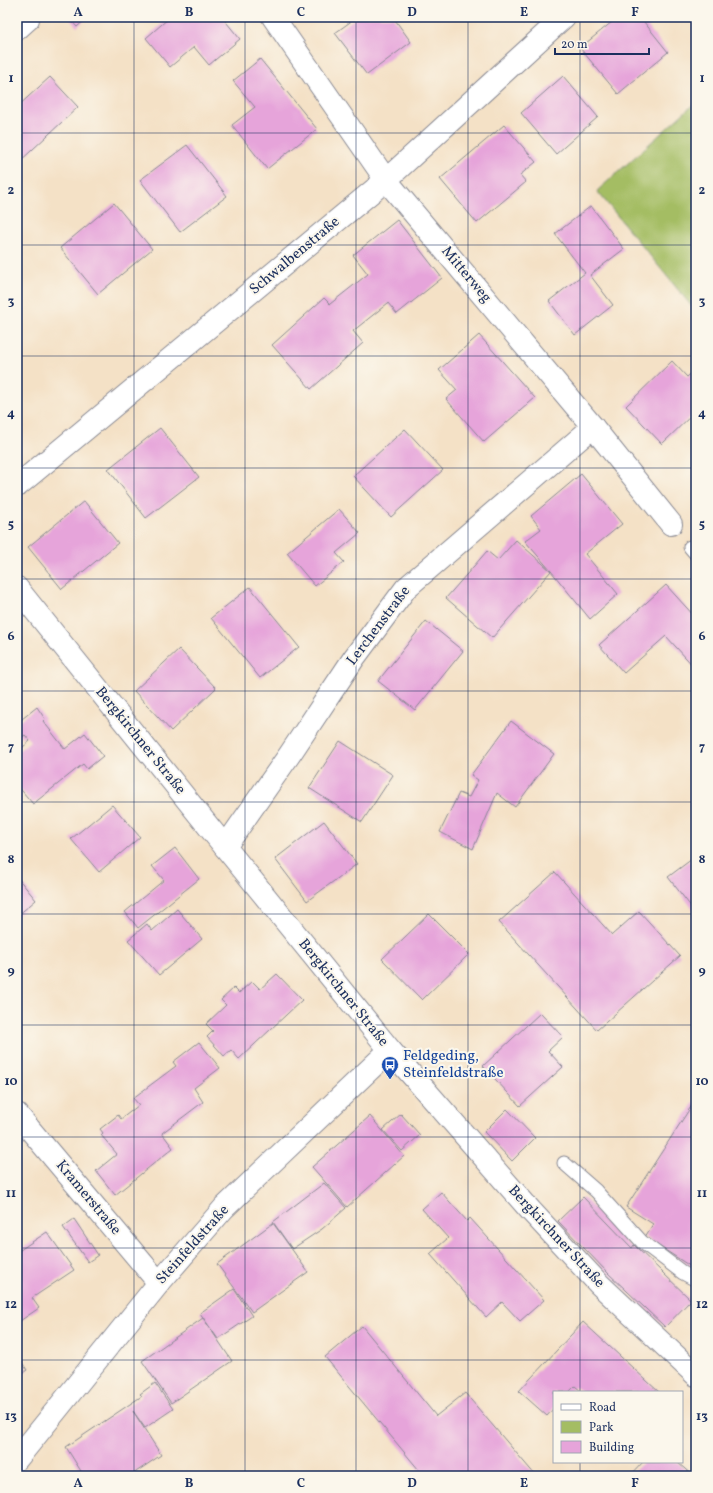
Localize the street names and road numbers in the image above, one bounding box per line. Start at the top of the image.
street label: Schwalbenstraße [245,212,345,300]
street label: Mitterweg [436,242,496,308]
street label: Lerchenstraße [342,582,416,670]
street label: Bergkirchner Straße [90,683,190,799]
street label: Bergkirchner Straße [293,935,393,1051]
street label: Kramerstraße [50,1156,126,1240]
street label: Bergkirchner Straße [503,1181,609,1293]
street label: Steinfeldstraße [152,1201,234,1289]

